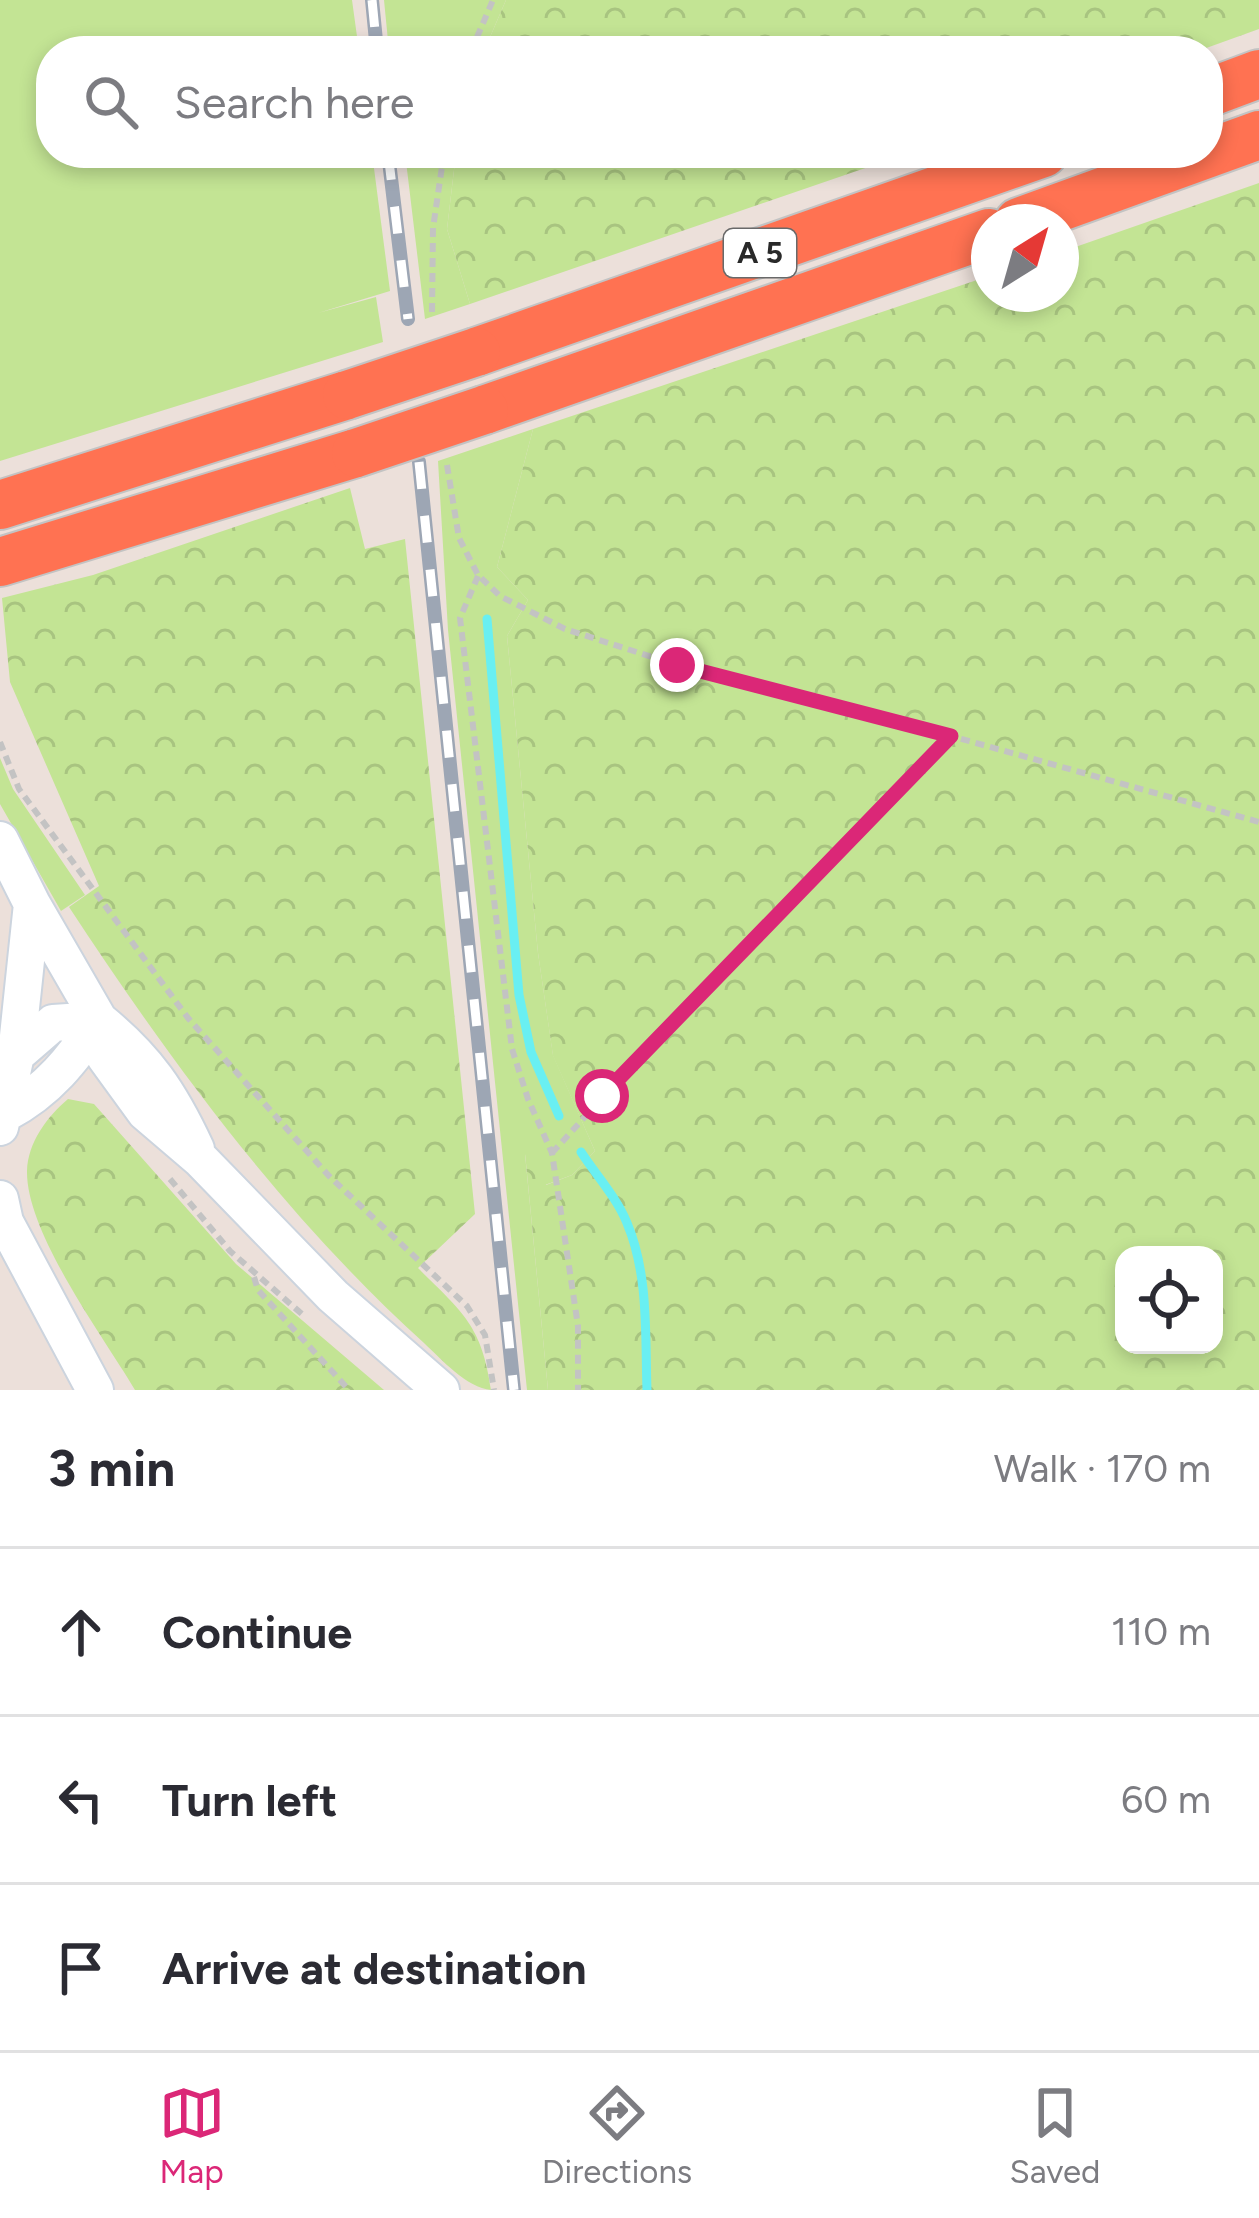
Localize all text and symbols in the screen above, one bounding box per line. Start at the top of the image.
search box [36,36,1223,168]
icon: search [78,69,144,135]
text: Search here [174,75,414,129]
north arrow [971,204,1079,312]
road number: A 5 [724,229,796,277]
route end [650,638,704,692]
route start [575,1069,629,1123]
map controls [1115,1246,1223,1354]
button: locate [1115,1246,1223,1354]
text: 3 min [48,1438,175,1499]
text: Walk · 170 m [994,1445,1211,1492]
icon: ahead [48,1599,114,1665]
text: Continue [162,1605,352,1659]
text: 110 m [1111,1608,1211,1655]
icon: left [48,1767,114,1833]
text: Turn left [162,1773,337,1827]
text: 60 m [1121,1776,1211,1823]
icon: arrive [48,1935,114,2001]
text: Arrive at destination [162,1941,586,1995]
tab: Map [159,2080,225,2191]
tab: Directions [542,2080,692,2191]
tab: Saved [1009,2080,1100,2191]

